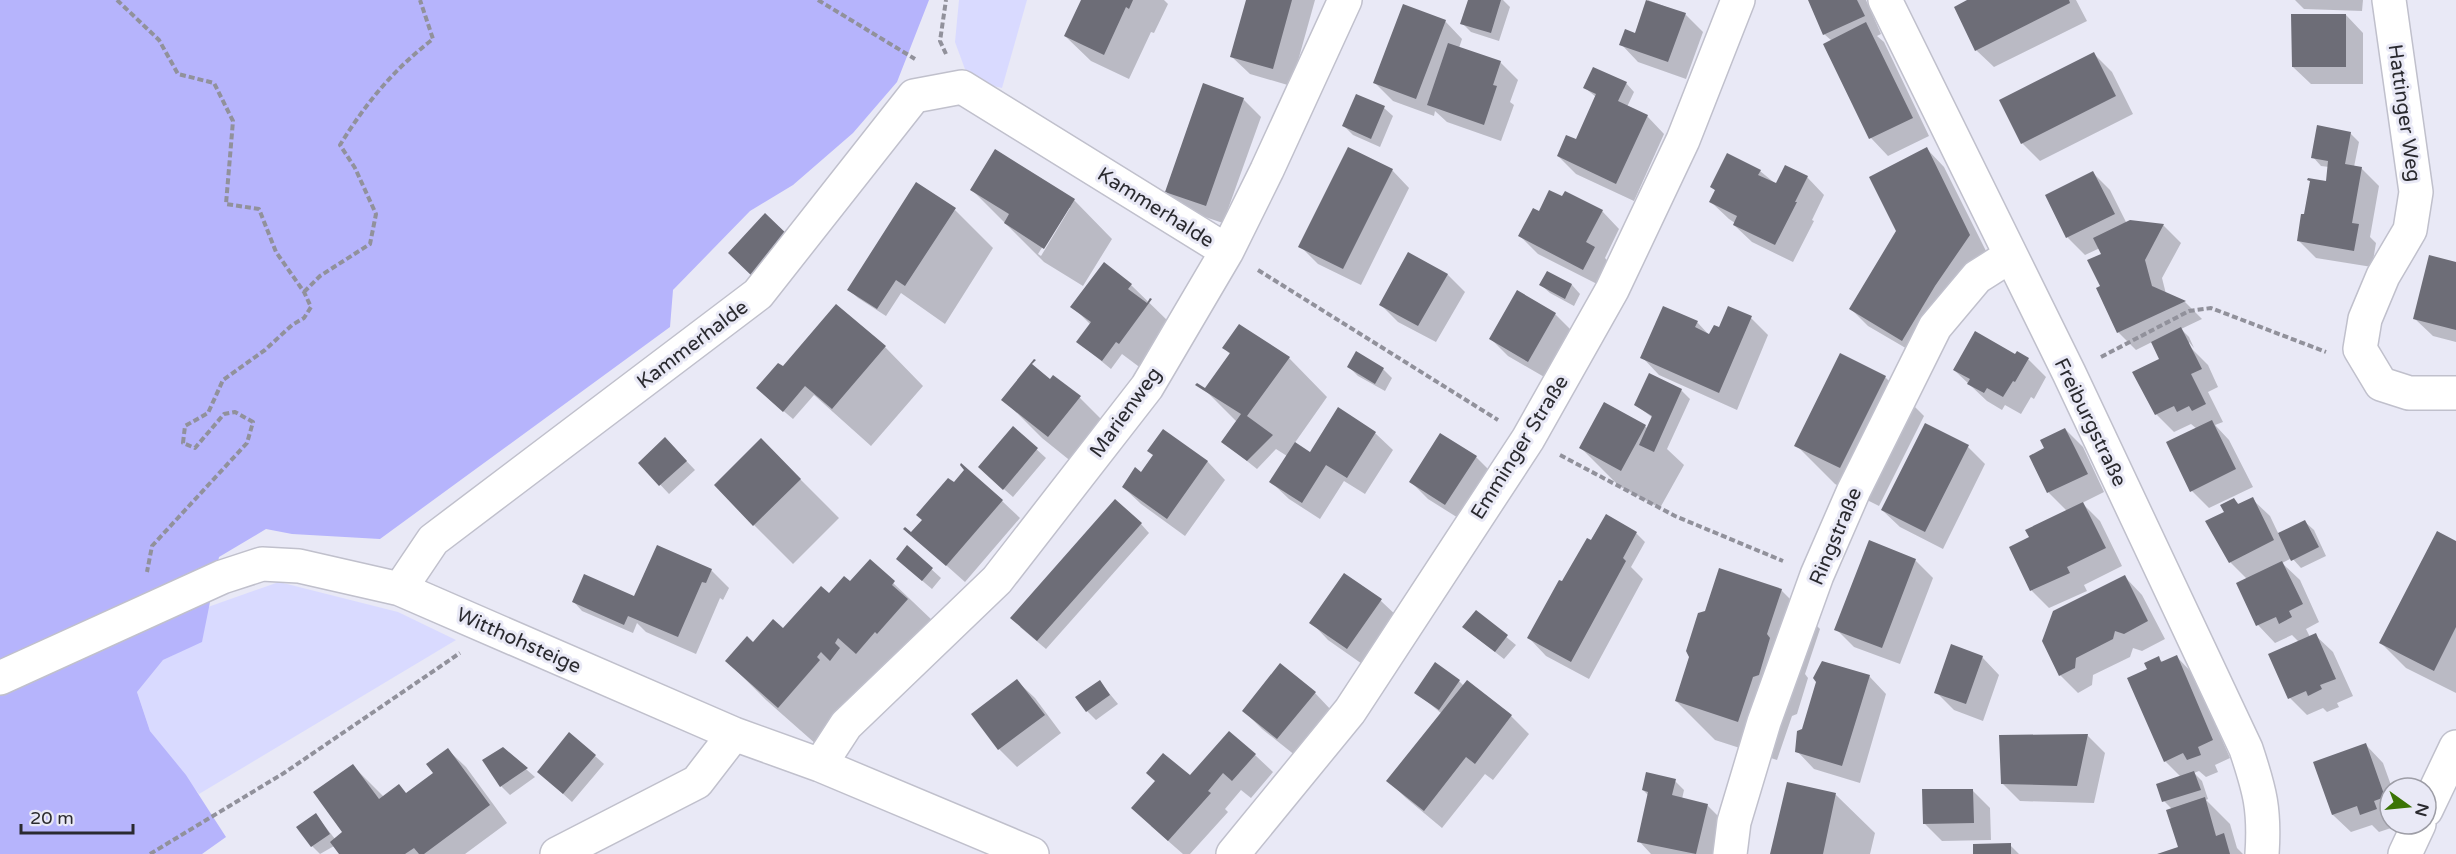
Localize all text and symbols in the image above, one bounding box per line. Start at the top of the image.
street label: Hattinger Weg [2382,43,2426,183]
street label: Kammerhalde [1093,163,1218,253]
street label: Kammerhalde [632,295,753,394]
street label: Freiburgstraße [2049,354,2131,490]
street label: Marienweg [1085,363,1167,463]
street label: Emminger Straße [1466,371,1574,524]
street label: Ringstraße [1805,484,1867,589]
street label: Witthohsteige [452,603,585,679]
north arrow [2378,776,2438,836]
scale bar [21,797,134,835]
text: N [2410,801,2433,818]
text: 20 m [30,807,74,829]

